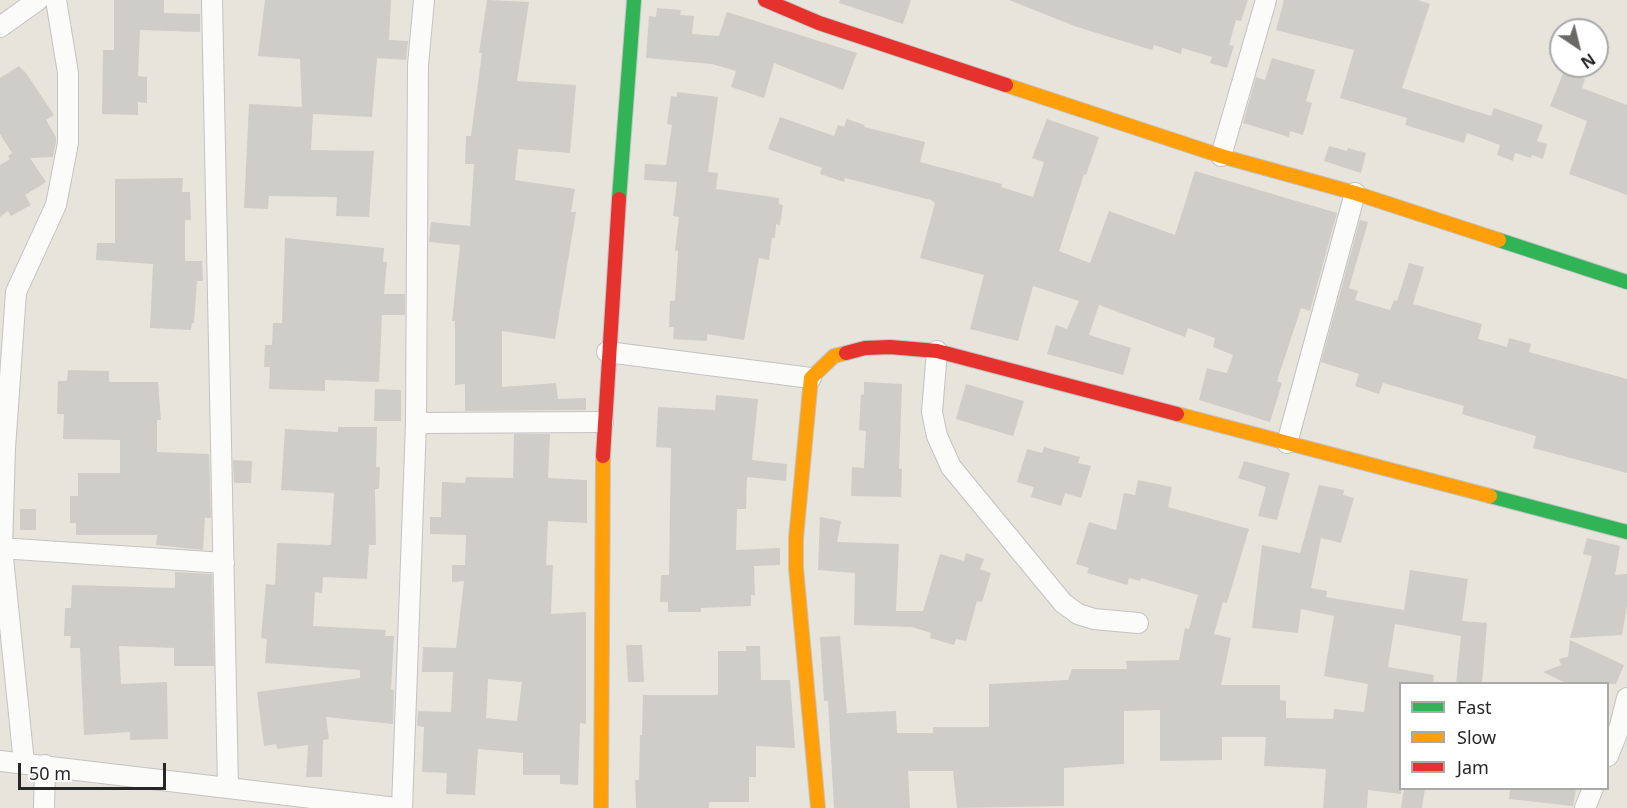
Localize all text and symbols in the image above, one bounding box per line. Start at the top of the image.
north arrow [1549,18,1609,78]
text: N [1577,48,1600,74]
legend [1399,682,1609,790]
text: Fast [1457,695,1492,719]
text: Slow [1457,725,1496,749]
scale bar [21,751,170,789]
text: Jam [1457,755,1489,779]
text: 50 m [29,761,71,785]

